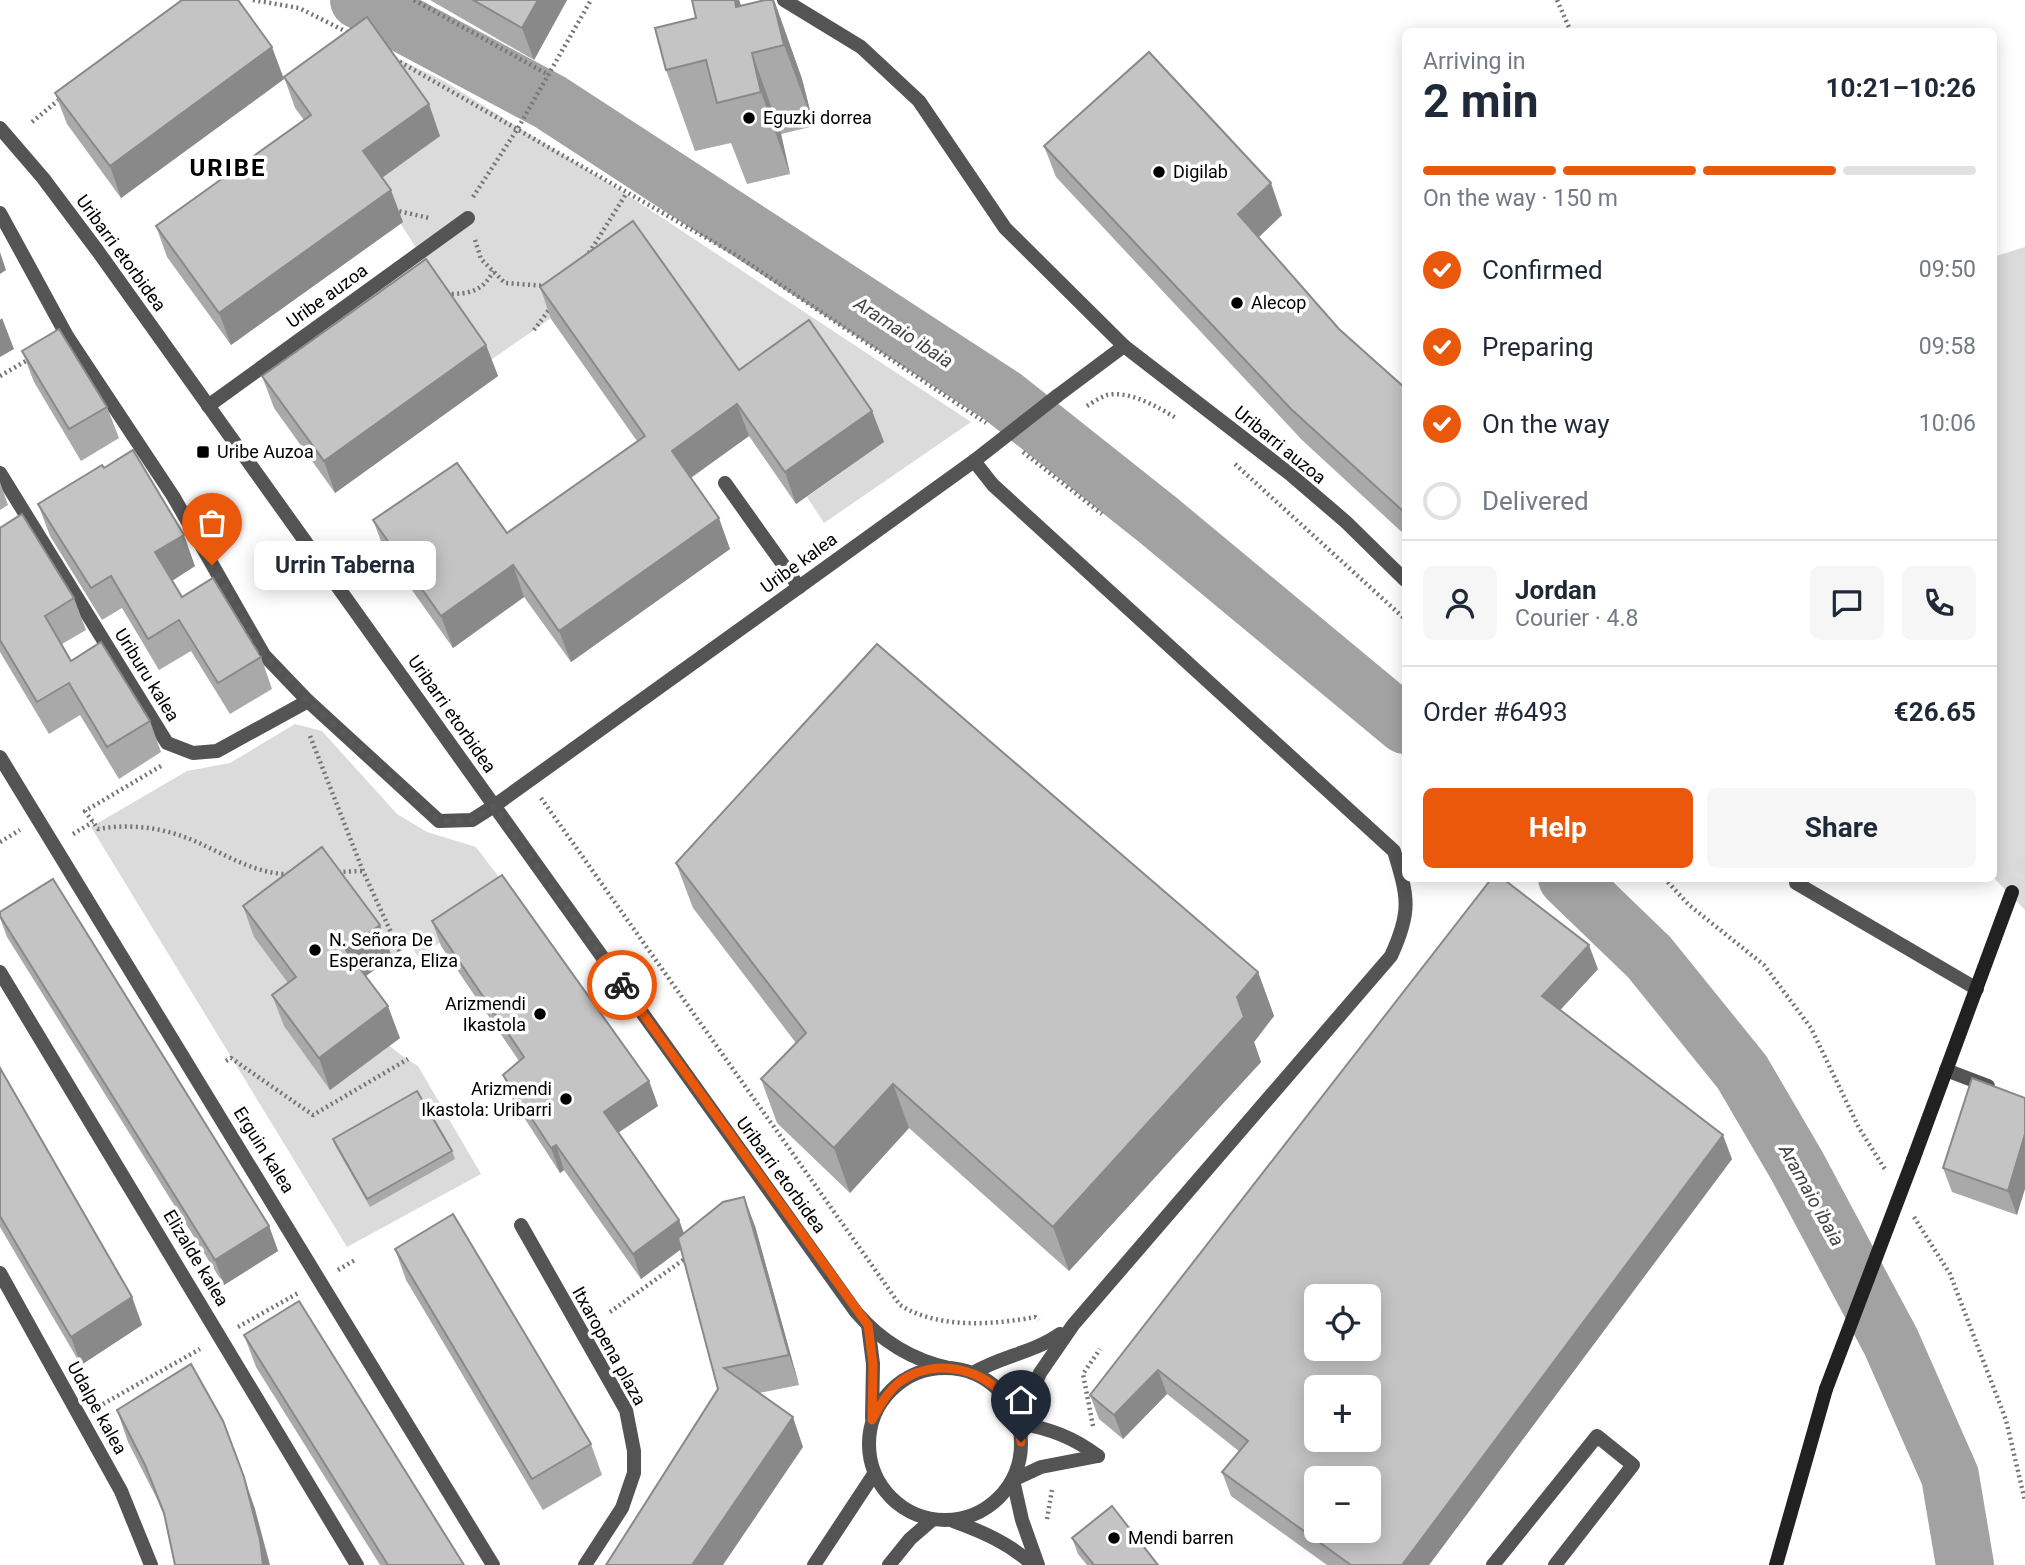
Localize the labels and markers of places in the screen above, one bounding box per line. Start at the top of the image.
place label: Eguzki dorrea [763,107,872,128]
marker: Eguzki dorrea [741,110,757,126]
place label: Digilab [1173,161,1228,182]
marker: Digilab [1151,164,1167,180]
place label: Alecop [1251,292,1306,313]
marker: Alecop [1229,295,1245,311]
place label: Uribe Auzoa [217,441,314,462]
marker: Uribe Auzoa [195,444,211,460]
pin [182,493,242,565]
callout: Urrin Taberna [254,540,436,590]
place label: N. Señora De Esperanza, Eliza [329,929,458,971]
marker: N. Señora De Esperanza, Eliza [307,942,323,958]
place label: Arizmendi Ikastola [445,993,526,1035]
marker: Arizmendi Ikastola [532,1006,548,1022]
place label: Arizmendi Ikastola: Uribarri [421,1078,552,1120]
marker: Arizmendi Ikastola: Uribarri [558,1091,574,1107]
pin [991,1370,1051,1442]
place label: Mendi barren [1128,1527,1234,1548]
marker: Mendi barren [1106,1530,1122,1546]

